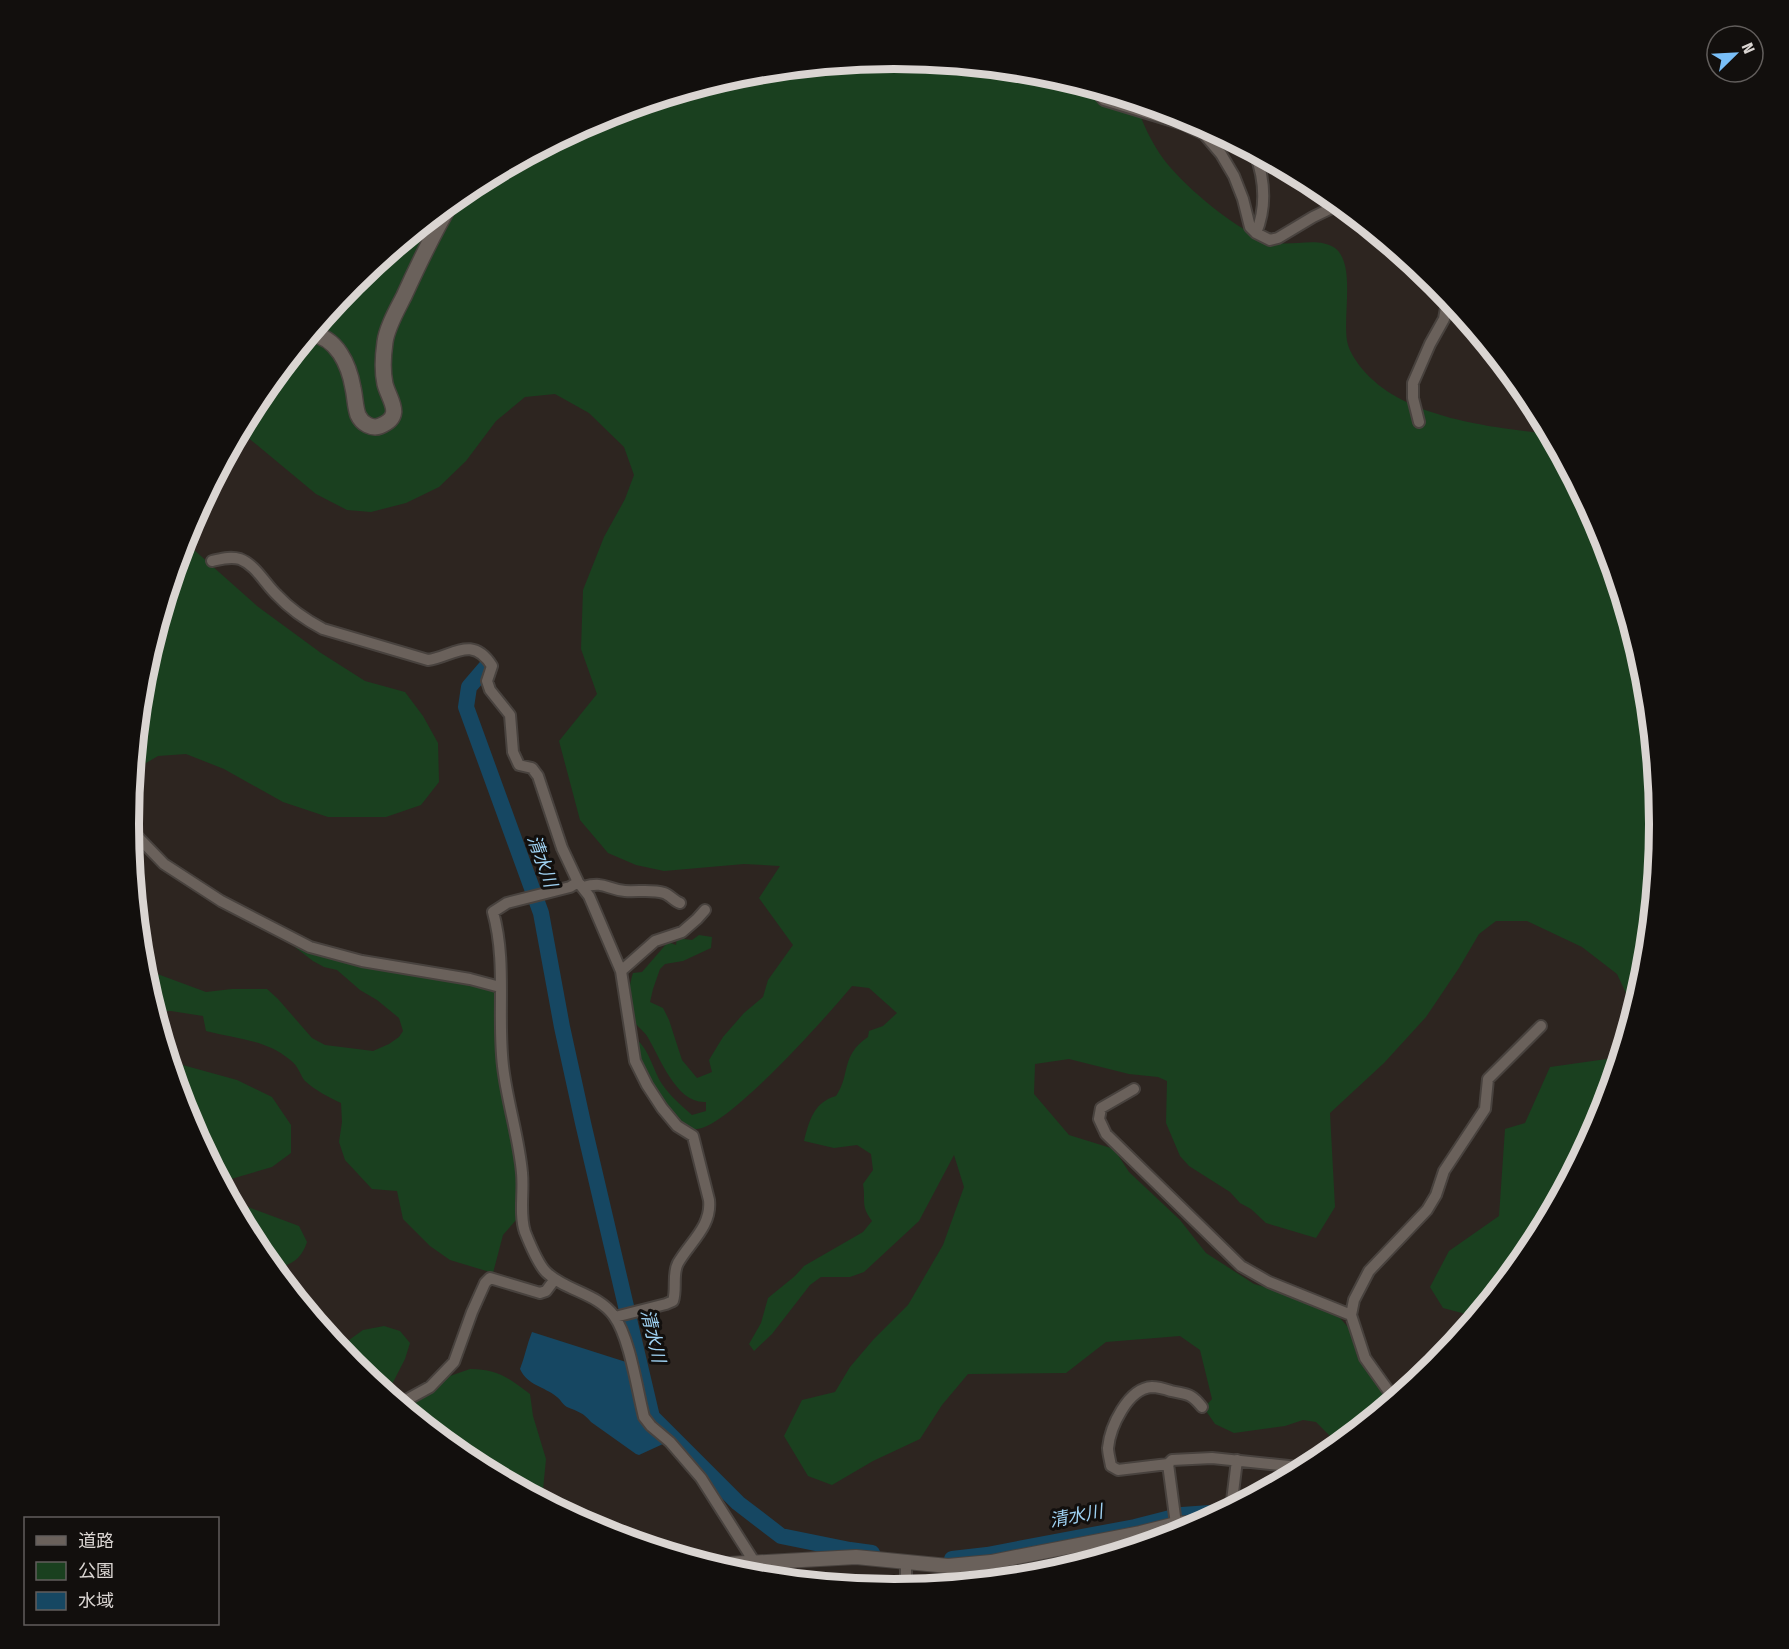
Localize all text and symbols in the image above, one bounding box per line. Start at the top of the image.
north arrow [1705,24,1765,84]
text: N [1738,40,1759,56]
water label: 清水川 [522,832,562,892]
water label: 清水川 [636,1307,670,1367]
water label: 清水川 [1047,1500,1107,1532]
legend [24,1517,219,1625]
text: 道路 [78,1530,114,1552]
text: 公園 [78,1560,114,1582]
text: 水域 [78,1590,114,1612]

